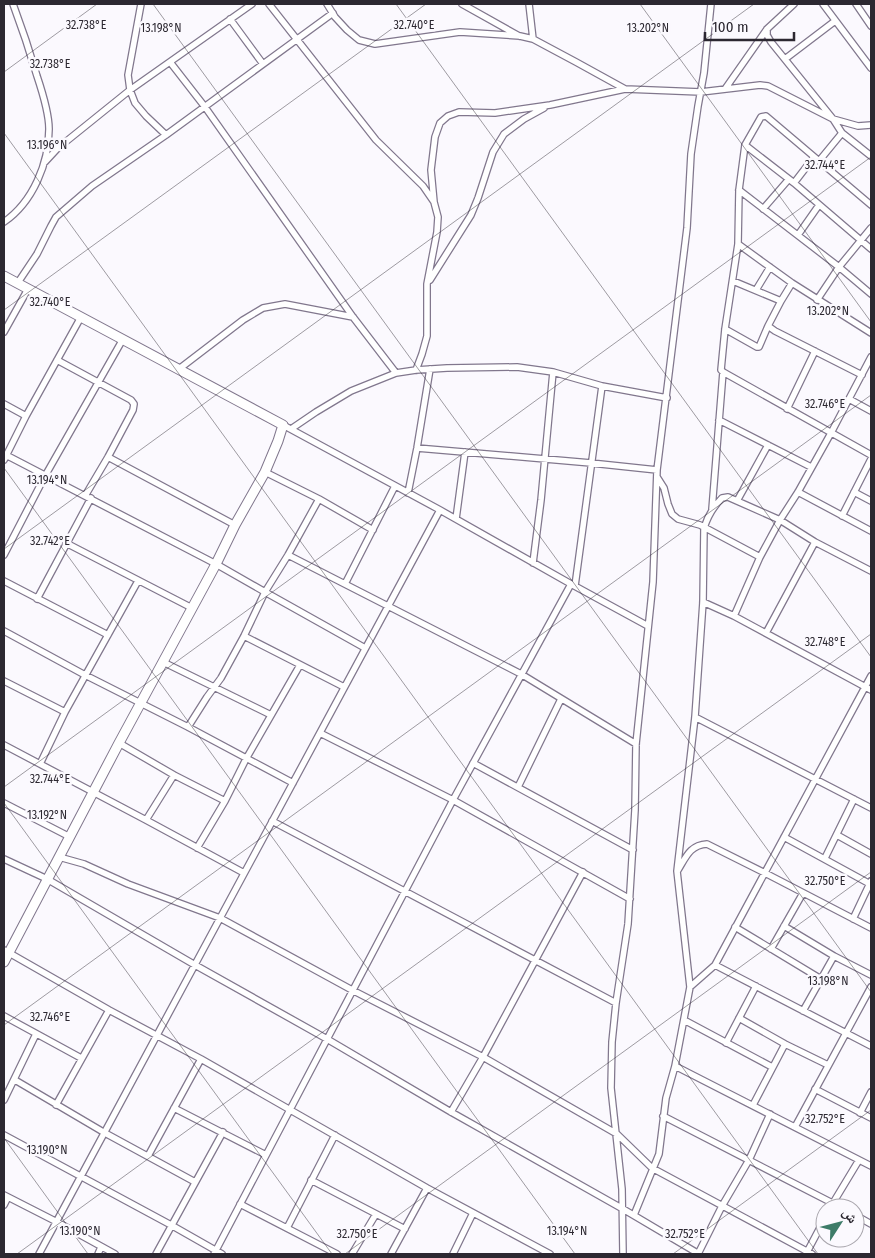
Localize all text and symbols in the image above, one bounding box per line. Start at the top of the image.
scale bar [705,10,794,42]
text: 32.738°E [66,18,107,32]
text: 32.740°E [394,18,435,32]
text: 100 m [712,18,749,36]
text: 13.198°N [141,21,181,35]
text: 13.202°N [627,21,669,35]
text: 32.738°E [30,57,71,71]
text: 13.196°N [27,138,67,152]
text: 32.744°E [805,158,846,172]
text: 32.740°E [30,295,71,309]
text: 13.202°N [807,304,849,318]
text: 32.746°E [805,397,846,411]
text: 13.194°N [27,473,67,487]
text: 32.742°E [30,534,70,548]
text: 32.748°E [805,635,846,649]
text: 32.744°E [30,772,71,786]
text: 13.192°N [27,808,67,822]
text: 32.750°E [805,874,846,888]
text: 13.198°N [808,974,848,988]
text: 32.746°E [30,1010,71,1024]
text: 32.752°E [805,1112,845,1126]
text: 13.190°N [26,1143,68,1157]
north arrow [815,1198,865,1248]
text: ش [839,1205,861,1227]
text: 13.190°N [59,1224,101,1238]
text: 13.194°N [547,1224,587,1238]
text: 32.750°E [337,1227,378,1241]
text: 32.752°E [665,1227,705,1241]

